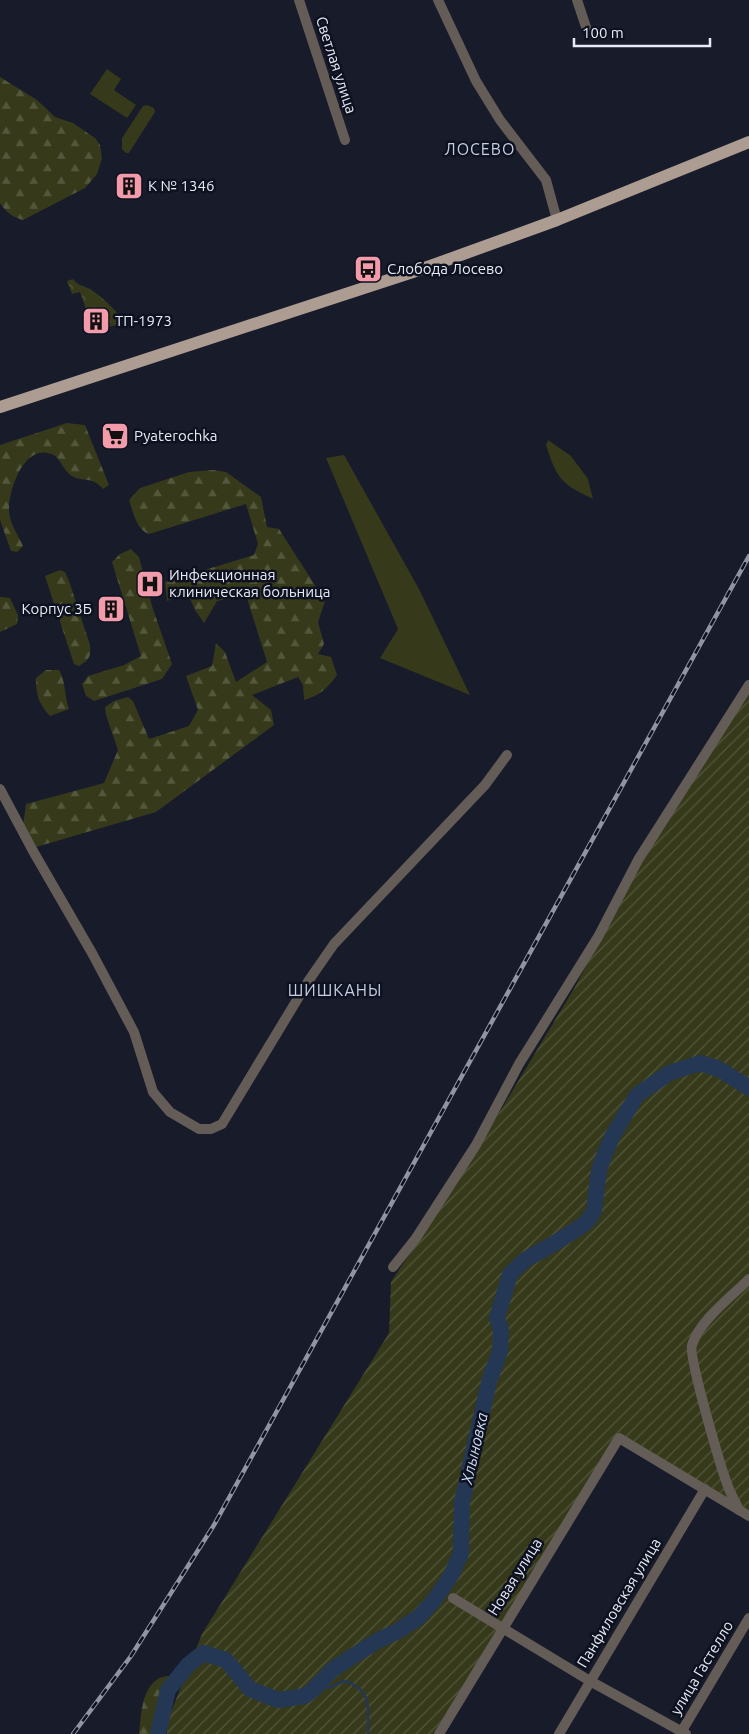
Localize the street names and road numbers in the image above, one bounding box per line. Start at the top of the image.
street label: Светлая улица [313,14,360,116]
street label: Новая улица [484,1535,545,1618]
street label: Панфиловская улица [573,1535,664,1670]
street label: улица Гастелло [667,1618,736,1718]

